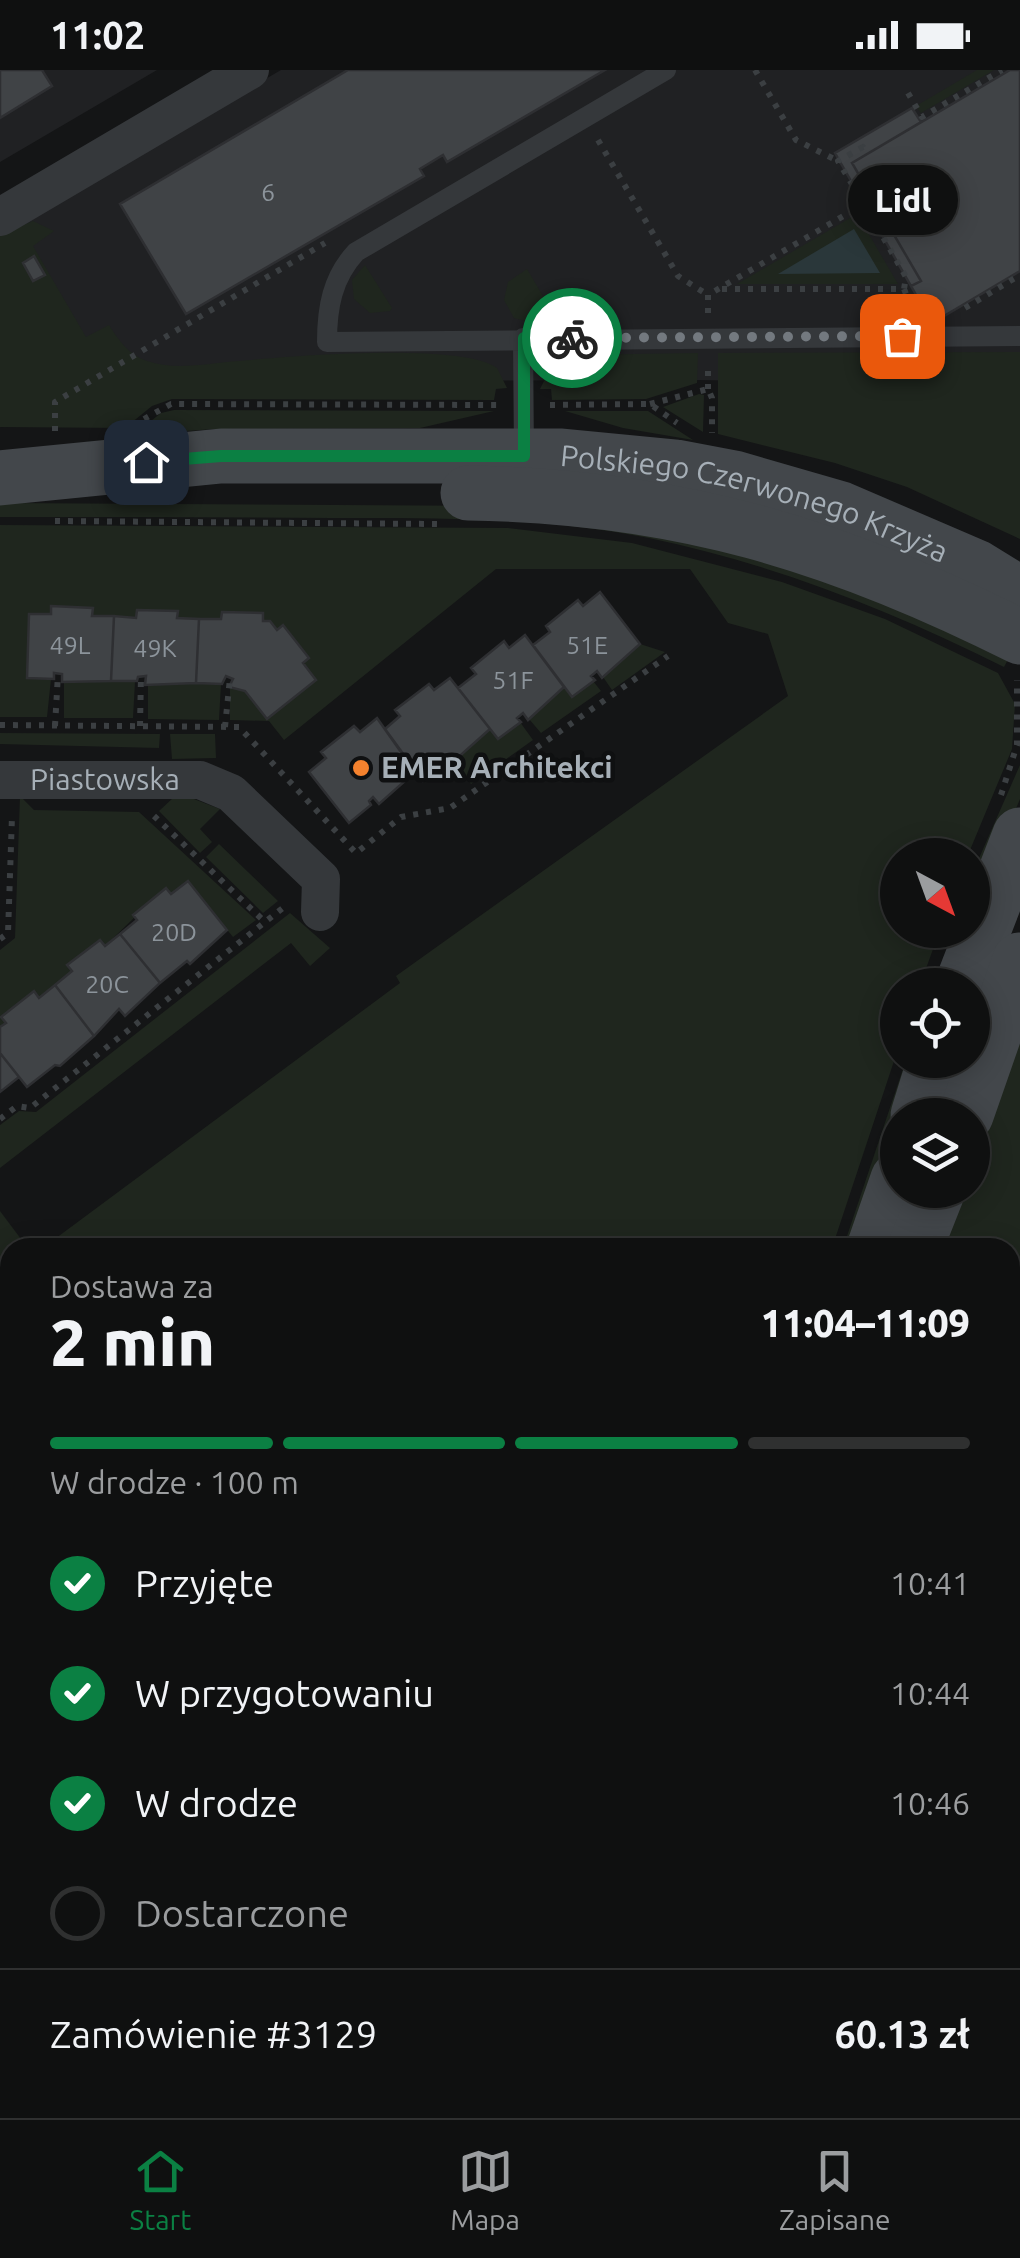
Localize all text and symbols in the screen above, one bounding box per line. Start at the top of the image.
text: 11:02 [50,14,145,56]
callout: Lidl [847,166,957,236]
house number: 6 [261,178,275,206]
text: Lidl [875,182,931,218]
courier [522,288,622,388]
pin [860,294,945,379]
icon: bag [875,309,930,364]
icon: bike [545,311,600,366]
pin [104,420,189,505]
icon: home [119,435,174,490]
street label: Polskiego Czerwonego Krzyża [559,438,953,569]
house number: 49L [50,631,91,659]
house number: 51E [566,631,608,659]
house number: 49K [133,634,177,662]
house number: 51F [492,666,534,694]
place label: EMER Architekci [381,750,613,784]
marker: EMER Architekci [350,757,372,779]
street label: Piastowska [30,762,180,796]
north arrow [880,838,990,948]
map controls [880,838,990,1208]
house number: 20D [151,918,197,946]
button: locate [880,968,990,1078]
house number: 20C [85,970,129,998]
button: layers [880,1098,990,1208]
text: Dostawa za [50,1268,214,1304]
text: 11:04–11:09 [761,1302,970,1344]
text: 2 min [50,1305,215,1378]
text: W drodze · 100 m [50,1464,299,1500]
icon: check [50,1556,105,1611]
text: Przyjęte [135,1562,274,1604]
text: 10:41 [890,1565,970,1601]
icon: check [50,1666,105,1721]
text: W przygotowaniu [135,1672,434,1714]
text: 10:44 [890,1675,970,1711]
icon: check [50,1776,105,1831]
text: W drodze [135,1782,298,1824]
text: 10:46 [890,1785,970,1821]
text: Dostarczone [135,1892,349,1934]
text: Zamówienie #3129 [50,2013,377,2055]
text: 60.13 zł [834,2013,970,2055]
tab: Start [130,2144,191,2235]
tab: Mapa [450,2144,520,2235]
tab: Zapisane [779,2144,890,2235]

